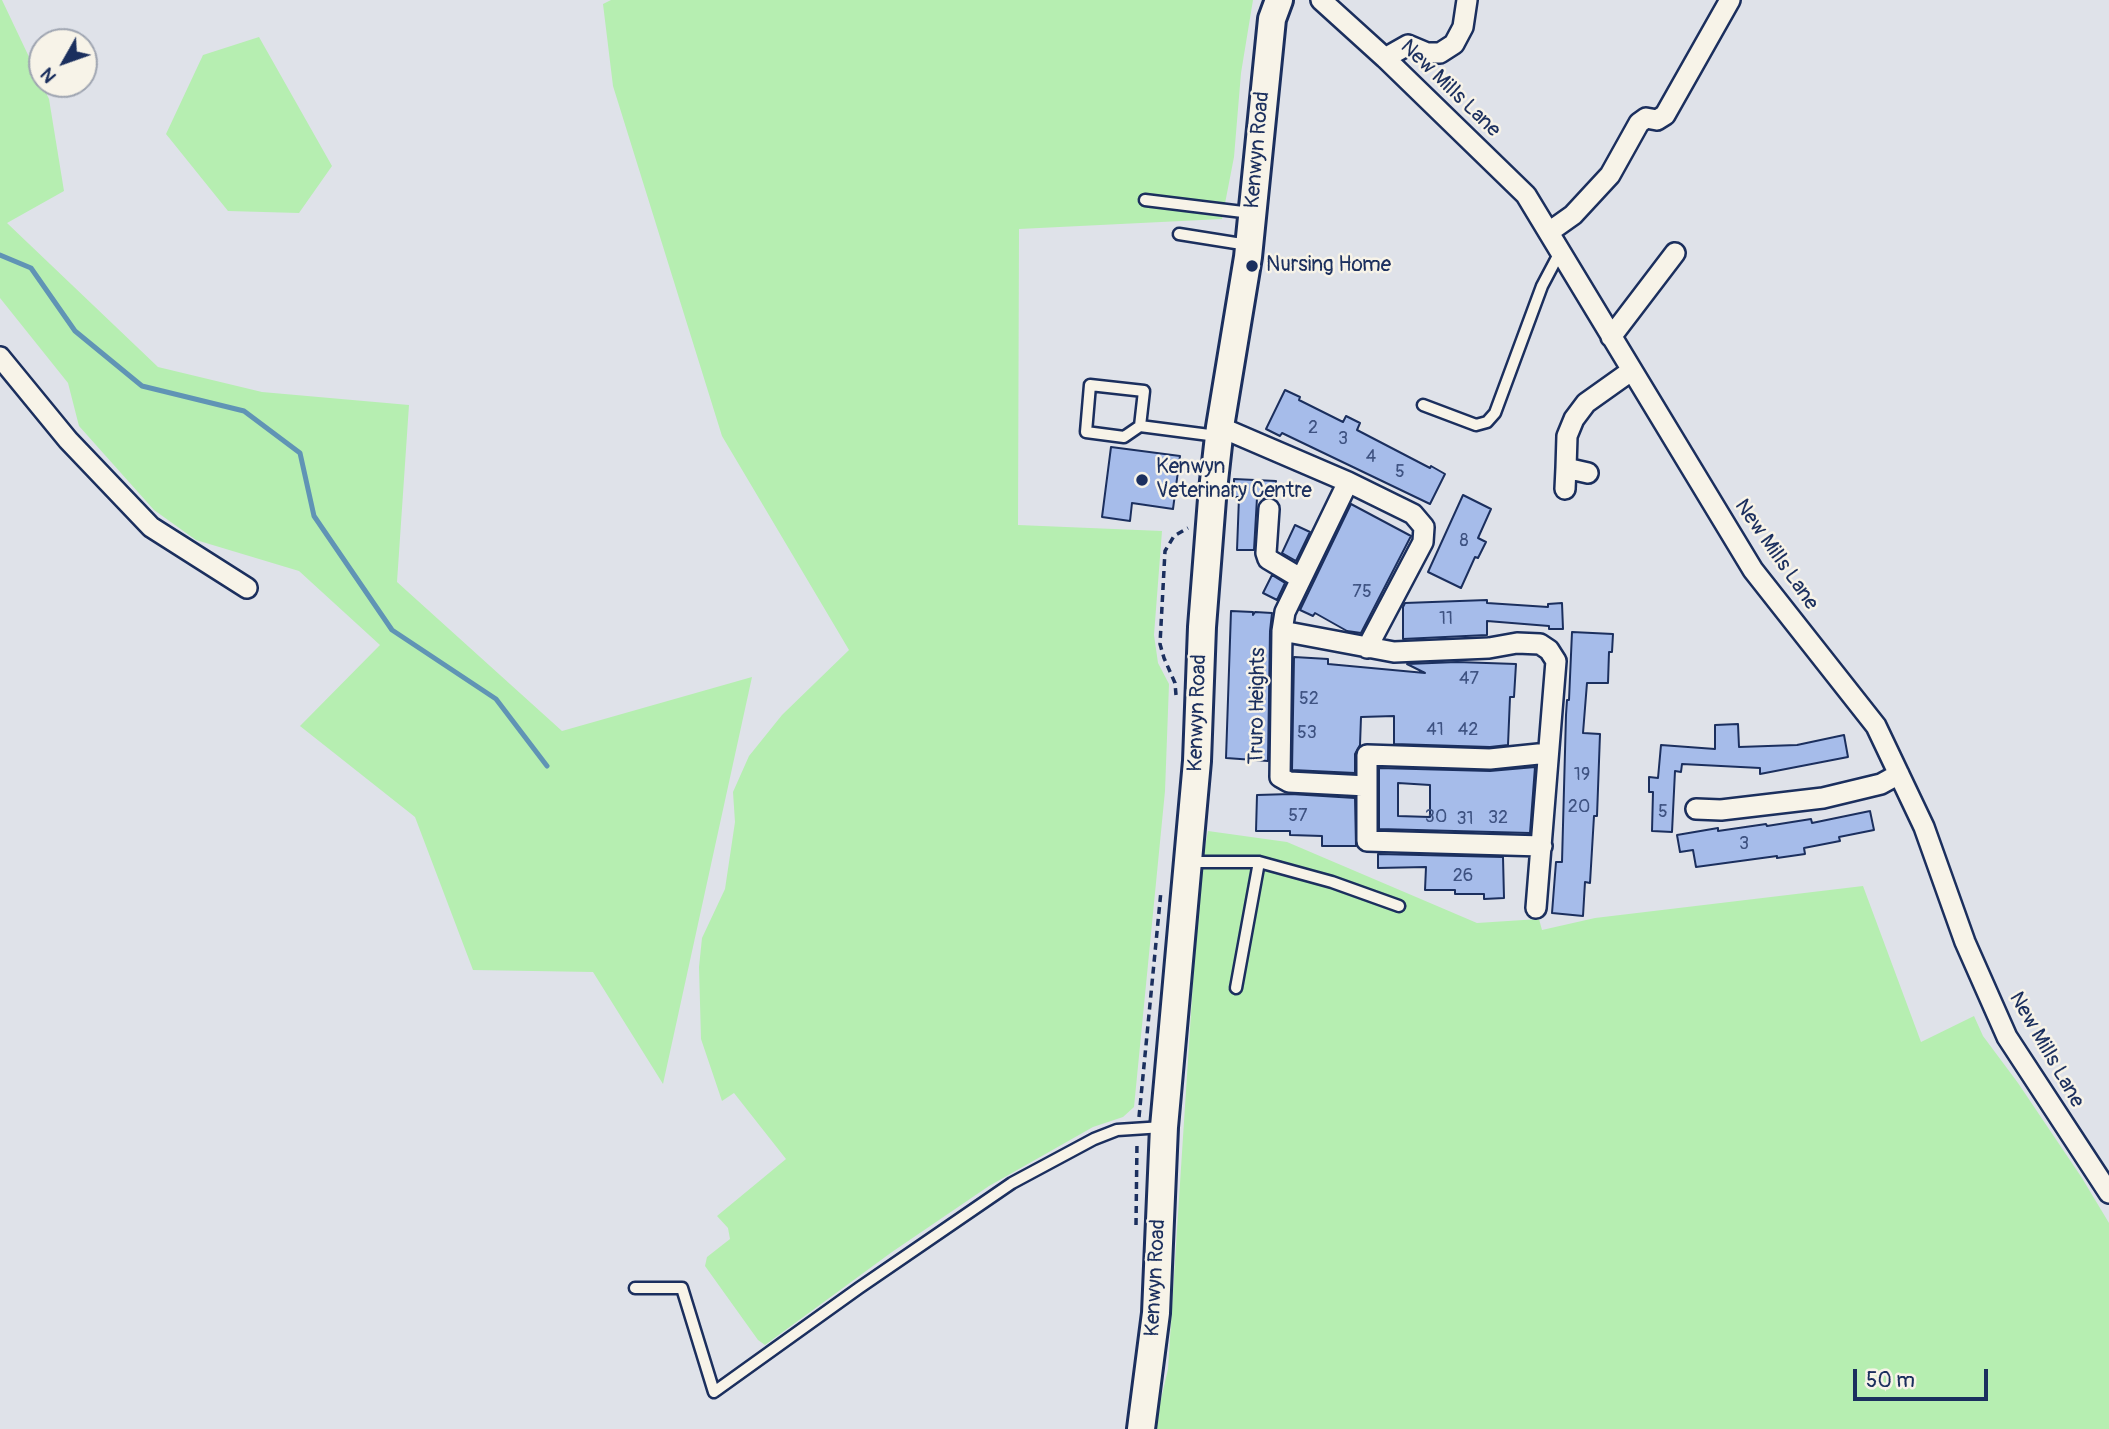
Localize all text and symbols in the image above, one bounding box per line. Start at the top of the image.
north arrow [28,28,98,98]
street label: New Mills Lane [1395,35,1505,143]
text: N [35,63,62,88]
street label: Kenwyn Road [1240,90,1276,210]
place label: Nursing Home [1266,253,1391,279]
marker: Nursing Home [1244,258,1260,274]
house number: 2 [1308,417,1318,439]
house number: 3 [1338,428,1348,450]
house number: 4 [1366,446,1376,468]
place label: Kenwyn Veterinary Centre [1156,455,1312,505]
house number: 5 [1395,461,1405,483]
marker: Kenwyn Veterinary Centre [1134,472,1150,488]
street label: New Mills Lane [1729,495,1823,615]
house number: 8 [1459,530,1469,552]
house number: 75 [1352,581,1372,603]
house number: 11 [1439,608,1453,630]
street label: Truro Heights [1244,647,1272,765]
street label: Kenwyn Road [1183,654,1213,772]
house number: 47 [1459,668,1479,690]
house number: 52 [1299,688,1319,710]
house number: 41 [1426,719,1444,741]
house number: 42 [1458,719,1478,741]
house number: 53 [1297,722,1317,744]
house number: 19 [1574,764,1590,786]
house number: 20 [1568,796,1590,818]
house number: 5 [1658,801,1668,823]
house number: 57 [1288,805,1308,827]
house number: 30 [1425,806,1447,828]
house number: 32 [1488,807,1508,829]
house number: 31 [1456,808,1474,830]
house number: 3 [1739,833,1749,855]
house number: 26 [1453,865,1473,887]
street label: New Mills Lane [2003,988,2089,1112]
street label: Kenwyn Road [1140,1219,1172,1337]
scale bar [1857,1356,1992,1400]
text: 50 m [1866,1367,1915,1394]

